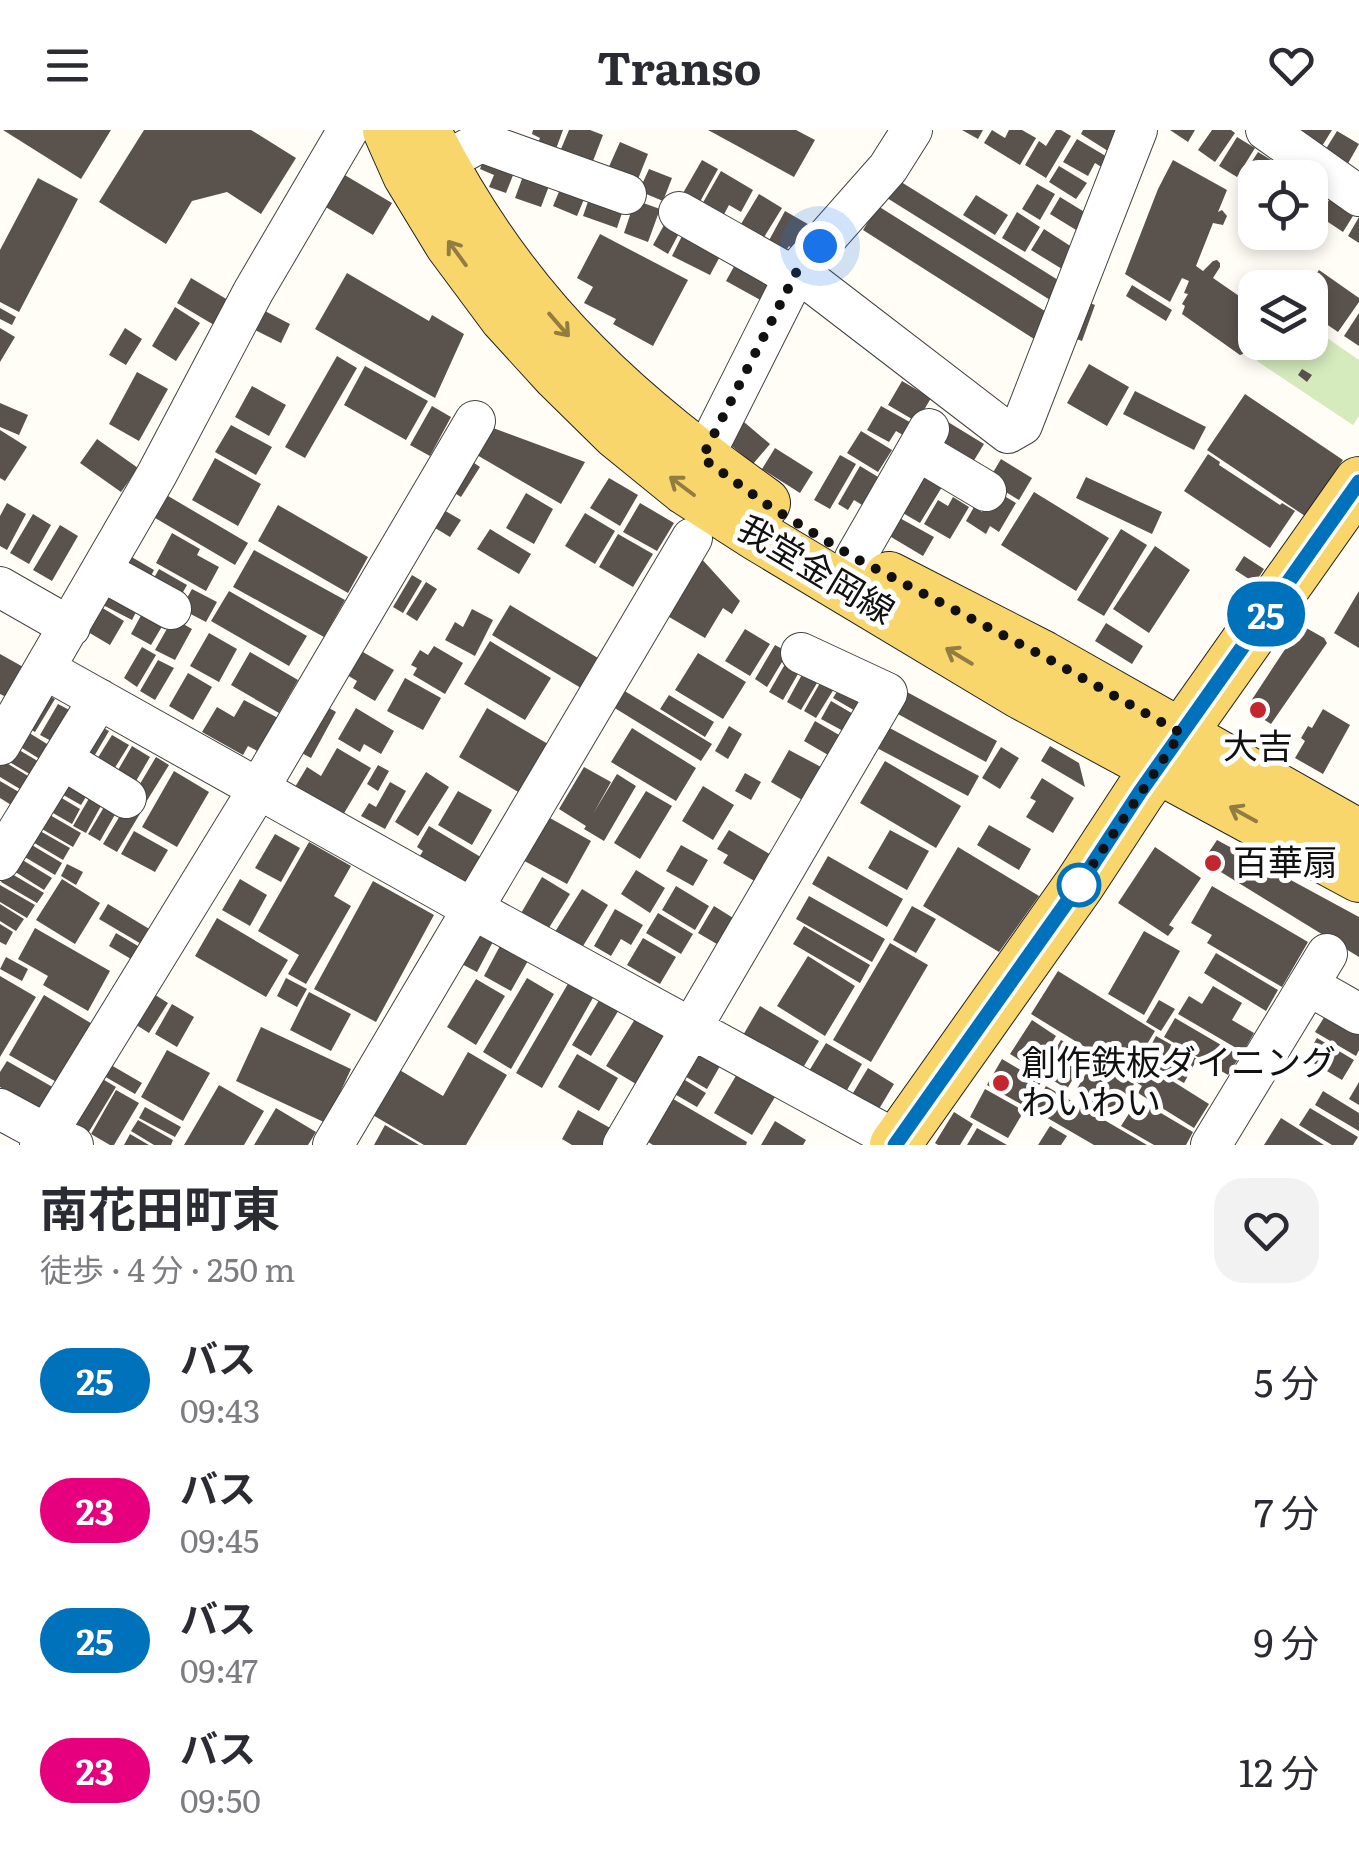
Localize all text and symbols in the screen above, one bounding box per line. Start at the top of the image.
text: Transo [597,32,762,99]
icon: menu [40,38,95,93]
icon: heart [1264,38,1319,93]
map controls [1238,160,1328,360]
button: locate [1238,160,1328,250]
your location [795,221,845,271]
one-way arrow [447,240,468,267]
button: layers [1238,270,1328,360]
one-way arrow [547,312,569,338]
one-way arrow [669,475,696,496]
street label: 我堂金岡線 [729,500,906,635]
line badge: 25 [1221,582,1311,646]
text: 25 [1247,588,1285,640]
one-way arrow [945,646,974,666]
marker: 大吉 [1247,699,1269,721]
place label: 大吉 [1223,718,1293,770]
one-way arrow [1228,803,1258,823]
place label: 百華扇 [1233,834,1338,886]
marker: 百華扇 [1202,852,1224,874]
unlabelled marker [1058,864,1100,906]
place label: 創作鉄板ダイニング わいわい [1021,1034,1336,1126]
marker: 創作鉄板ダイニング わいわい [990,1072,1012,1094]
text: 南花田町東 [40,1171,280,1242]
button: heart [1214,1178,1319,1283]
text: 徒歩 · 4 分 · 250 m [40,1244,295,1292]
text: バス [180,1328,256,1385]
text: 5 分 [1254,1352,1319,1409]
text: 25 [76,1354,114,1406]
text: 09:43 [180,1385,260,1433]
text: バス [180,1458,256,1515]
text: 7 分 [1254,1482,1319,1539]
text: 23 [76,1484,114,1536]
text: 09:45 [180,1515,259,1563]
text: バス [180,1588,256,1645]
text: 9 分 [1254,1612,1319,1669]
text: 25 [76,1614,114,1666]
text: 09:47 [180,1645,258,1693]
text: バス [180,1718,256,1775]
text: 12 分 [1239,1742,1319,1799]
text: 23 [76,1744,114,1796]
text: 09:50 [180,1775,261,1823]

